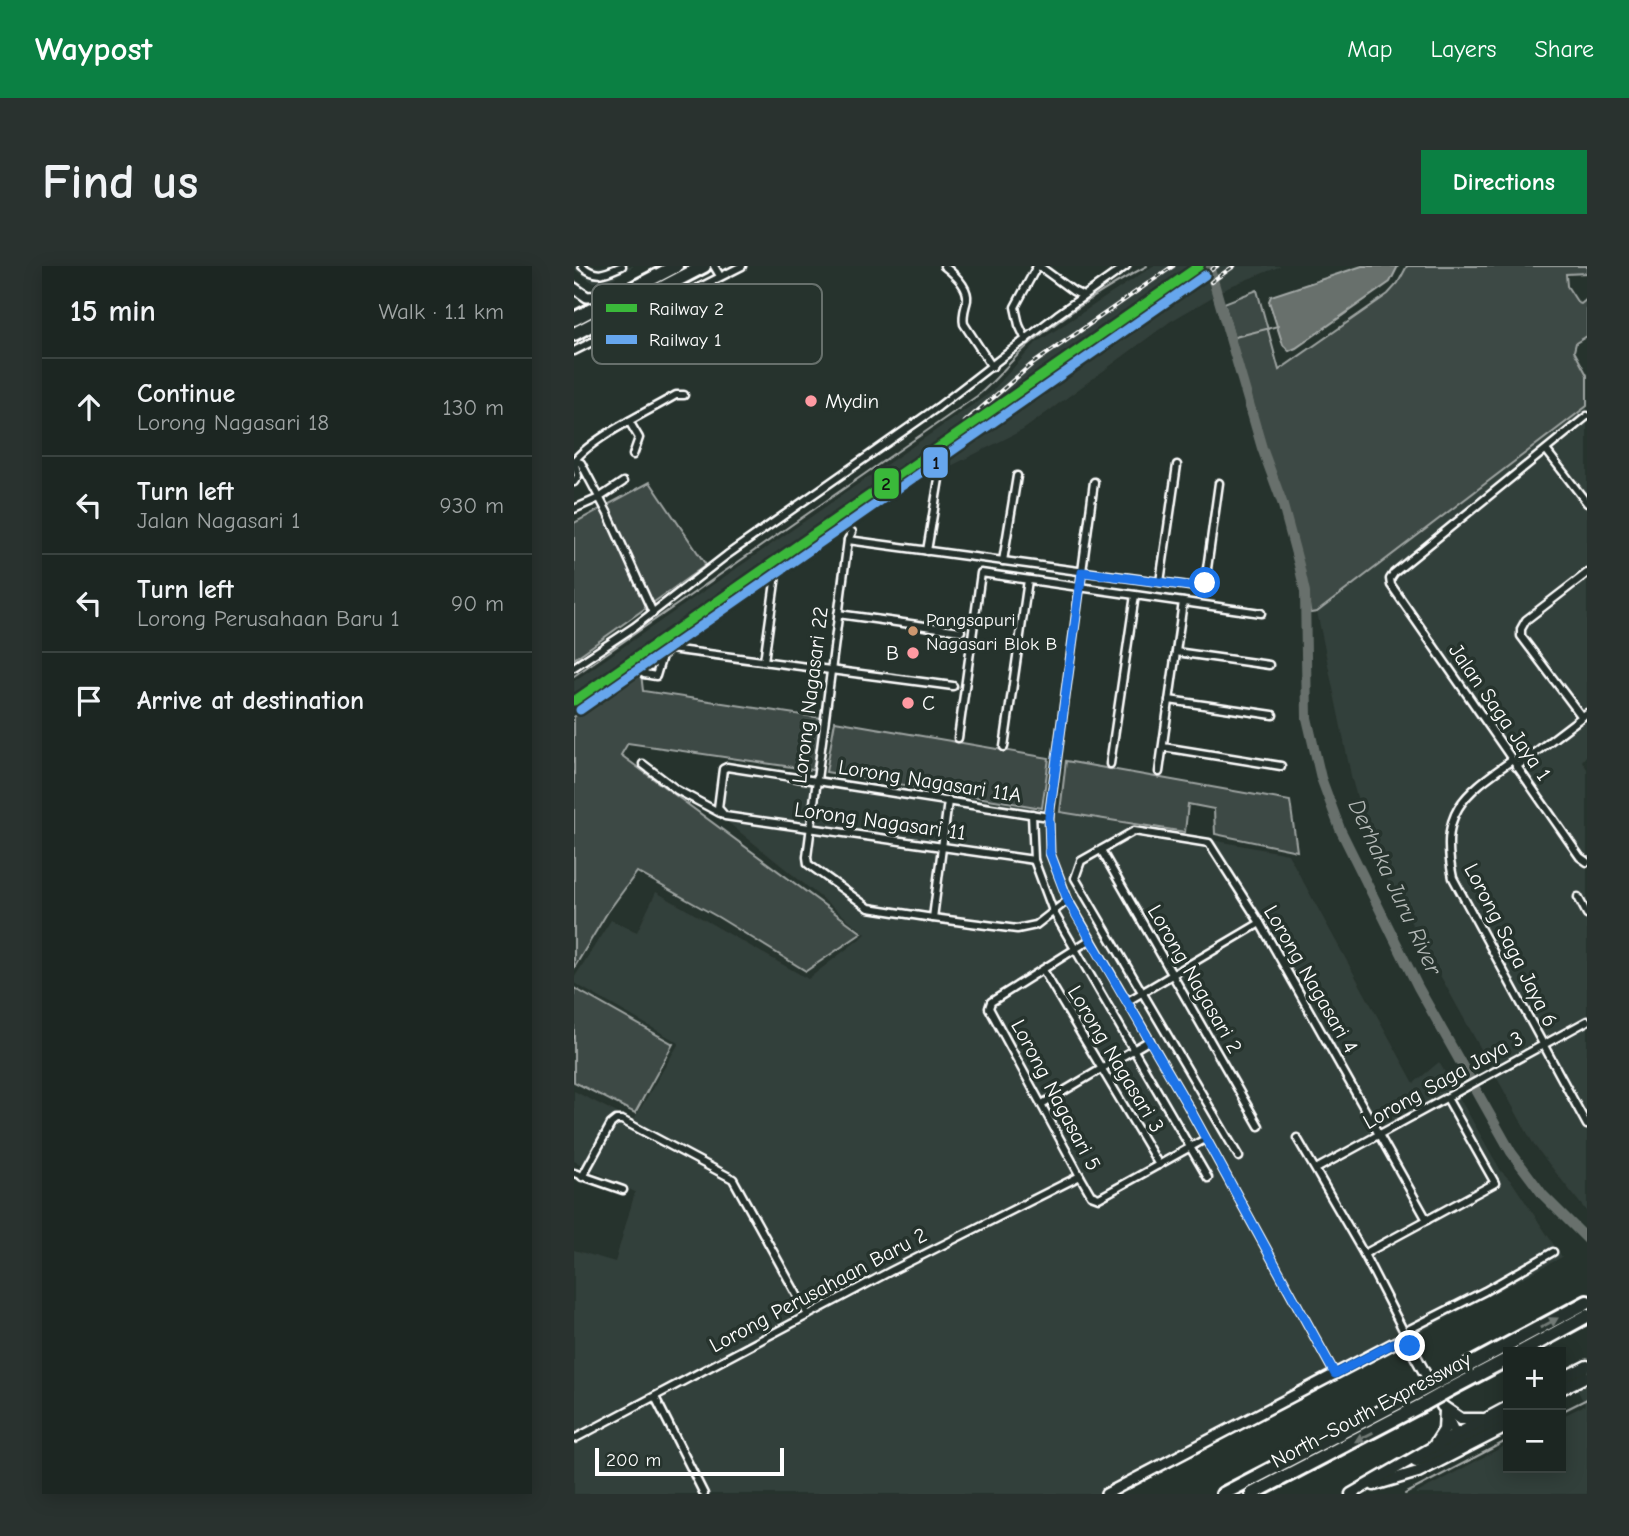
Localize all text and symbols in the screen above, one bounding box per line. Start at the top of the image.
text: Waypost [35,30,152,68]
text: Map [1347,35,1393,63]
text: Layers [1431,35,1496,63]
text: Share [1534,35,1594,63]
button: Directions [1421,150,1587,214]
text: Find us [42,154,198,210]
legend [592,284,822,364]
text: 15 min [70,294,156,329]
text: Walk · 1.1 km [379,298,504,325]
text: Railway 2 [649,298,724,320]
text: Railway 1 [649,329,722,351]
text: Continue [137,379,235,409]
icon: ahead [70,388,108,426]
place label: Mydin [825,389,879,413]
marker: Mydin [803,393,819,409]
text: 130 m [443,394,504,421]
text: Lorong Nagasari 18 [137,409,329,436]
line badge: 1 [922,446,949,479]
text: 1 [932,452,940,474]
line badge: 2 [873,467,900,500]
text: 2 [881,473,891,495]
text: Turn left [137,477,234,507]
icon: left [70,486,108,524]
text: 930 m [439,492,504,519]
text: Jalan Nagasari 1 [137,507,300,534]
route start [1189,567,1220,598]
text: Turn left [137,575,234,605]
icon: left [70,584,108,622]
text: 90 m [451,590,504,617]
text: Lorong Perusahaan Baru 1 [137,605,400,632]
street label: Lorong Nagasari 22 [787,605,833,785]
place label: Pangsapuri Nagasari Blok B [926,609,1057,655]
marker: Pangsapuri Nagasari Blok B [906,624,920,638]
street label: Jalan Saga Jaya 1 [1444,639,1556,785]
place label: B [886,641,899,665]
marker: B [905,645,921,661]
icon: arrive [70,682,108,720]
text: Arrive at destination [137,686,364,716]
place label: C [922,691,935,715]
marker: C [900,695,916,711]
street label: Lorong Nagasari 11A [837,755,1023,807]
water label: Derhaka Juru River [1342,795,1448,980]
street label: Lorong Nagasari 11 [793,797,967,845]
street label: Lorong Saga Jaya 6 [1459,859,1563,1031]
street label: Lorong Nagasari 2 [1143,901,1247,1057]
street label: Lorong Nagasari 4 [1259,901,1363,1057]
street label: Lorong Nagasari 3 [1063,981,1169,1137]
street label: Lorong Nagasari 5 [1006,1015,1106,1175]
street label: Lorong Saga Jaya 3 [1359,1026,1527,1134]
street label: Lorong Perusahaan Baru 2 [705,1222,931,1358]
one-way arrow [1539,1317,1558,1329]
route end [1394,1330,1425,1361]
street label: North–South Expressway [1267,1347,1476,1473]
map controls [1503,1347,1566,1473]
button: + [1503,1347,1566,1410]
button: − [1503,1410,1566,1473]
one-way arrow [1354,1431,1374,1442]
scale bar [595,1445,784,1477]
text: 200 m [606,1449,661,1471]

